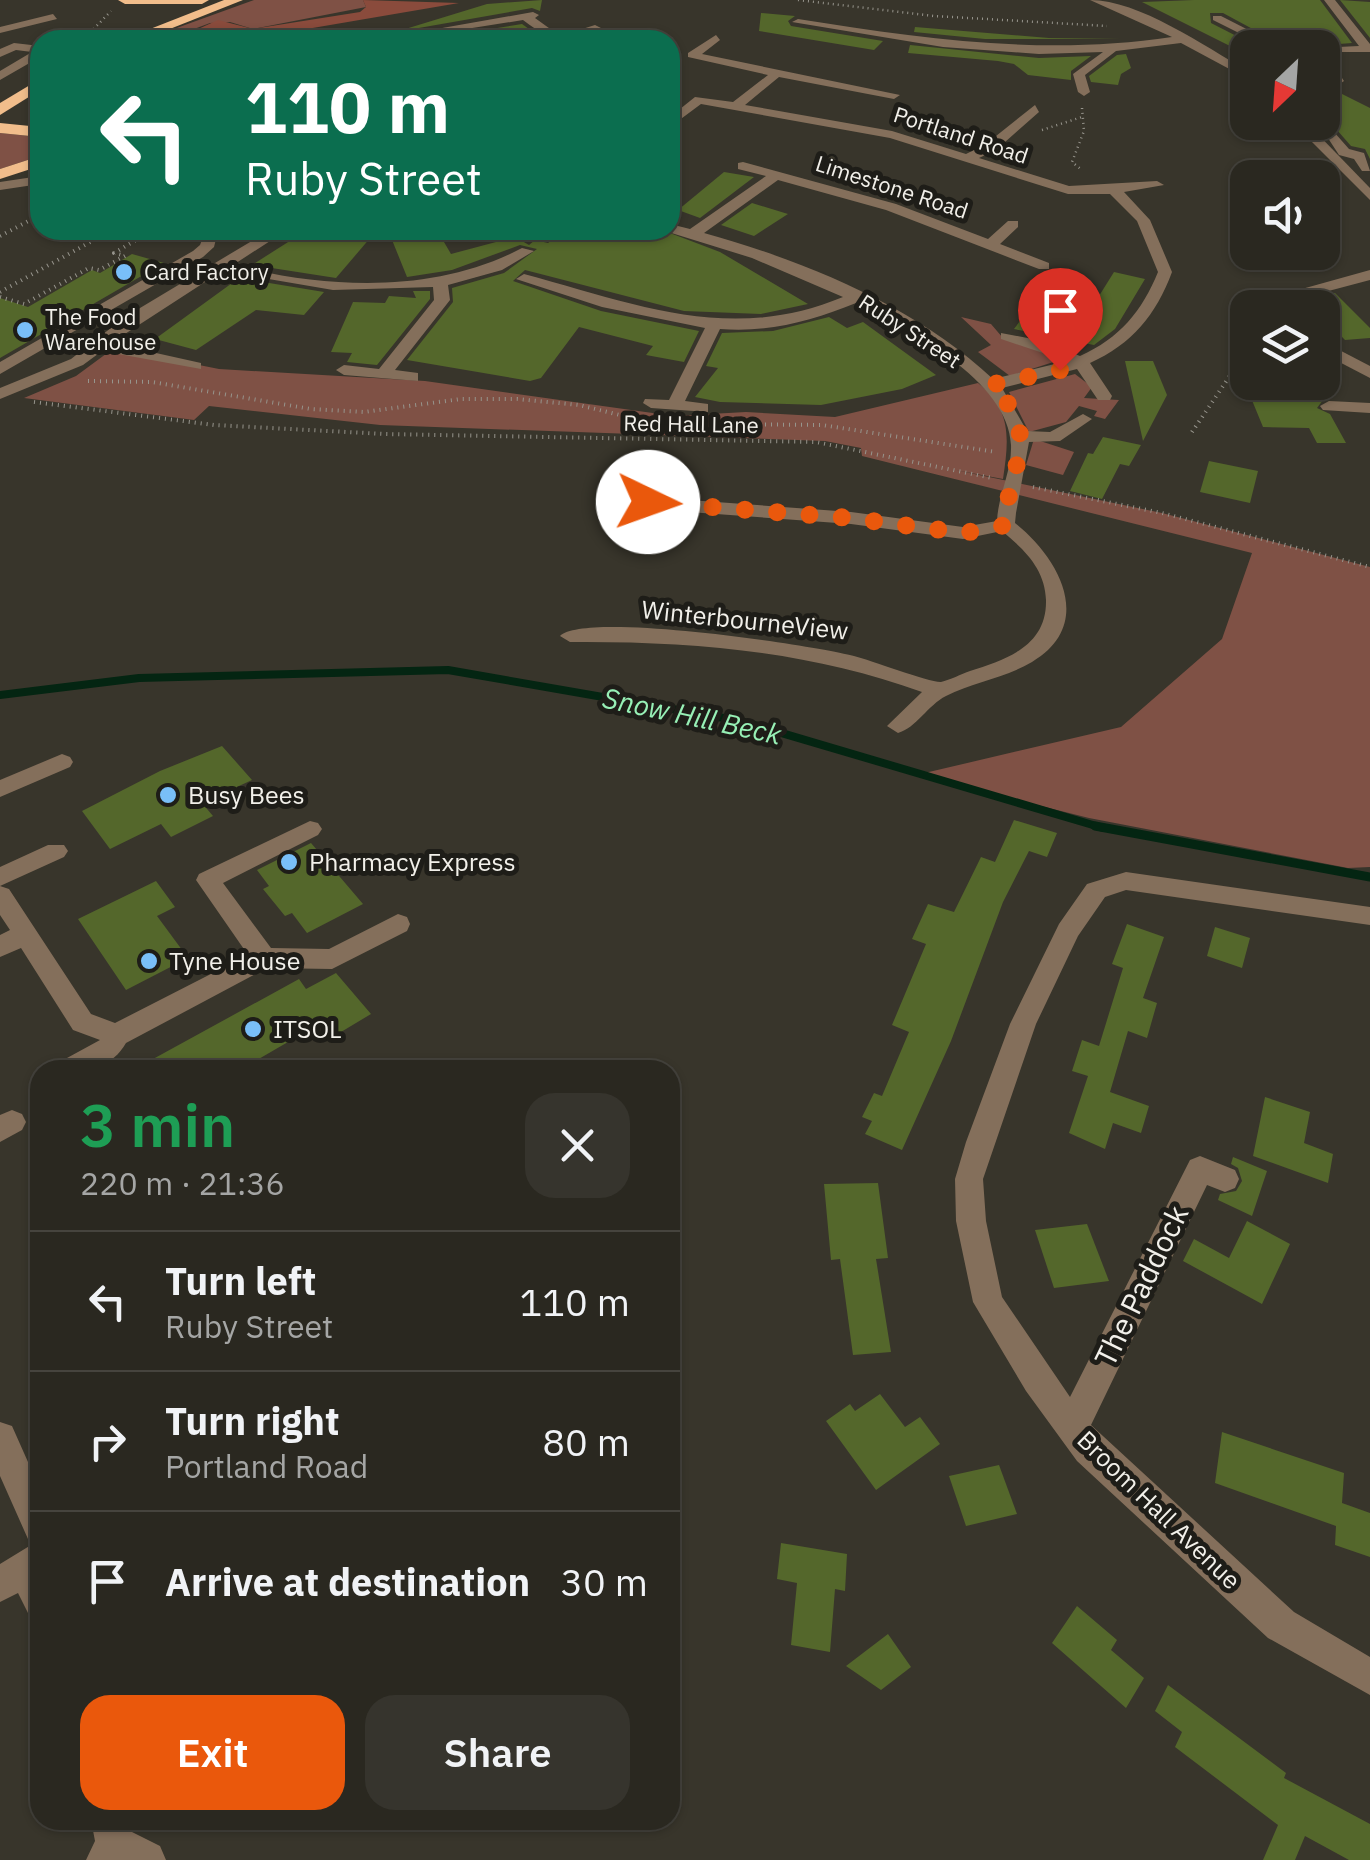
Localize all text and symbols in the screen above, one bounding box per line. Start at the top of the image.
north arrow [1230,30,1340,140]
map controls [1230,30,1340,400]
text: 110 m [245,61,450,152]
icon: left [80,70,210,200]
street label: Portland Road [890,99,1032,170]
street label: Limestone Road [812,148,972,225]
text: Ruby Street [245,149,482,207]
button: sound [1230,160,1340,270]
place label: Card Factory [144,257,269,286]
marker: Card Factory [113,261,135,283]
pin [1018,268,1103,371]
icon: arrive [1033,283,1088,338]
street label: Ruby Street [854,287,967,374]
button: layers [1230,290,1340,400]
place label: The Food Warehouse [45,302,156,356]
marker: The Food Warehouse [14,319,36,341]
street label: Red Hall Lane [623,408,759,439]
position arrow [596,450,700,554]
street label: WinterbourneView [640,592,850,647]
water label: Snow Hill Beck [599,679,785,753]
place label: Busy Bees [188,778,305,811]
marker: Busy Bees [157,784,179,806]
place label: Pharmacy Express [309,845,516,878]
marker: Pharmacy Express [278,851,300,873]
place label: Tyne House [169,944,300,977]
marker: Tyne House [138,950,160,972]
place label: ITSOL [273,1012,342,1045]
marker: ITSOL [242,1018,264,1040]
text: 3 min [80,1085,235,1164]
button: close [525,1093,630,1198]
text: 220 m · 21:36 [80,1162,285,1204]
street label: The Paddock [1085,1198,1196,1372]
text: Turn left [165,1256,316,1305]
icon: left [80,1274,135,1329]
text: 110 m [519,1277,630,1326]
text: Ruby Street [165,1305,333,1347]
text: Turn right [165,1396,340,1445]
icon: right [80,1414,135,1469]
text: 80 m [542,1417,630,1466]
street label: Broom Hall Avenue [1071,1423,1248,1596]
text: Portland Road [165,1445,368,1487]
icon: arrive [80,1554,135,1609]
text: Arrive at destination [165,1557,530,1606]
text: 30 m [560,1557,648,1606]
button: Exit [80,1695,345,1810]
button: Share [365,1695,630,1810]

